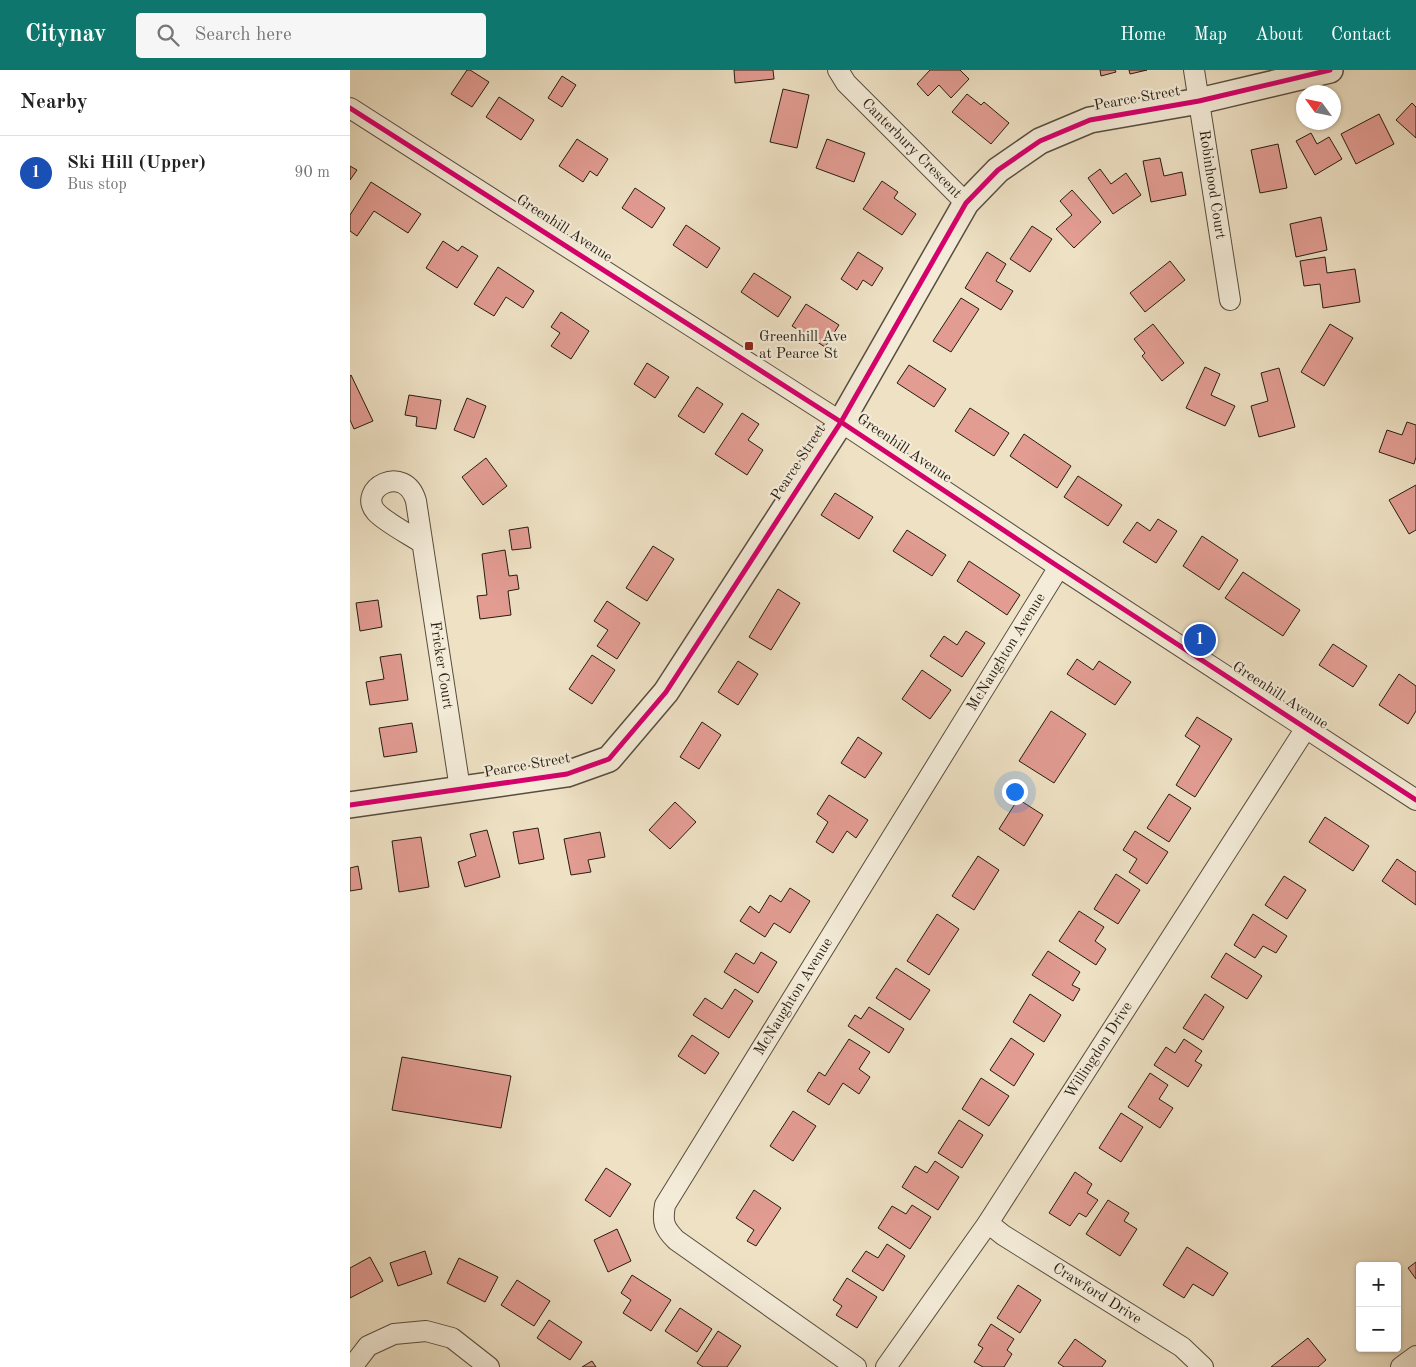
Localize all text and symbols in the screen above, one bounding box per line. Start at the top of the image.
search box [136,13,486,58]
icon: search [154,21,182,49]
text: Citynav [25,23,106,47]
text: Search here [194,26,292,45]
text: Home [1120,26,1166,44]
text: Map [1194,26,1227,44]
text: About [1255,26,1303,44]
text: Contact [1331,26,1391,44]
street label: Pearce Street [1093,84,1181,114]
north arrow [1296,85,1341,130]
text: Nearby [20,92,88,113]
street label: Canterbury Crescent [859,96,964,201]
street label: Robinhood Court [1196,129,1228,240]
text: Ski Hill (Upper) [67,154,206,173]
text: 1 [31,165,41,181]
text: 90 m [294,165,330,181]
text: Bus stop [67,177,127,193]
street label: Greenhill Avenue [513,192,615,266]
place label: Greenhill Ave at Pearce St [759,330,847,362]
marker: Greenhill Ave at Pearce St [743,340,755,352]
street label: Greenhill Avenue [854,412,954,486]
street label: Pearce Street [769,422,829,504]
street label: McNaughton Avenue [965,591,1048,714]
street label: Fricker Court [427,620,455,710]
pin: 1 [1184,621,1216,659]
street label: Greenhill Avenue [1229,659,1331,733]
street label: Pearce Street [483,751,571,781]
your location [1002,779,1028,805]
street label: McNaughton Avenue [752,935,836,1058]
street label: Willingdon Drive [1063,999,1136,1101]
street label: Crawford Drive [1050,1260,1144,1327]
map controls [1356,1262,1401,1352]
button: + [1356,1262,1401,1307]
button: − [1356,1307,1401,1352]

